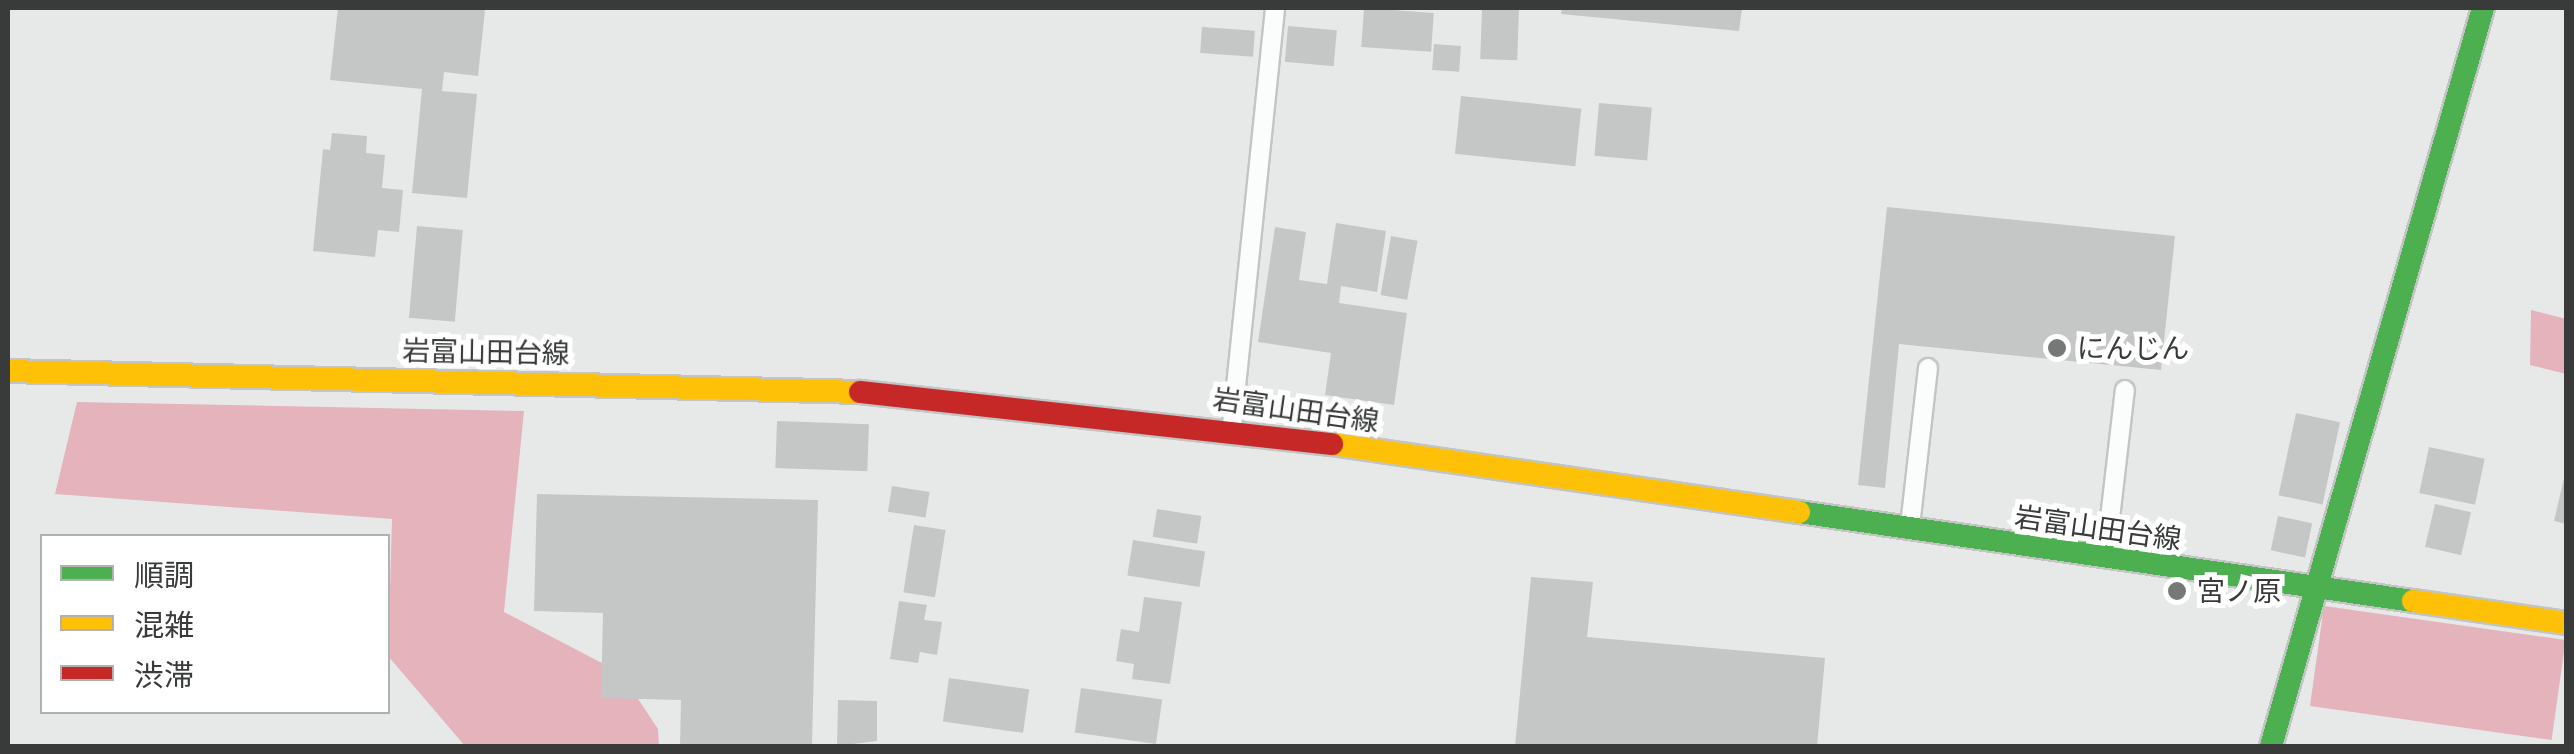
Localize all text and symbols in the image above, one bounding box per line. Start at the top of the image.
place label: にんじん [2077,331,2189,365]
street label: 岩富山田台線 [402,334,570,370]
marker: にんじん [2046,337,2068,359]
street label: 岩富山田台線 [1210,382,1382,438]
street label: 岩富山田台線 [2012,500,2184,556]
legend [40,534,390,714]
text: 順調 [134,555,194,594]
place label: 宮ノ原 [2197,574,2281,608]
marker: 宮ノ原 [2166,580,2188,602]
text: 混雑 [134,605,194,644]
text: 渋滞 [134,655,194,694]

